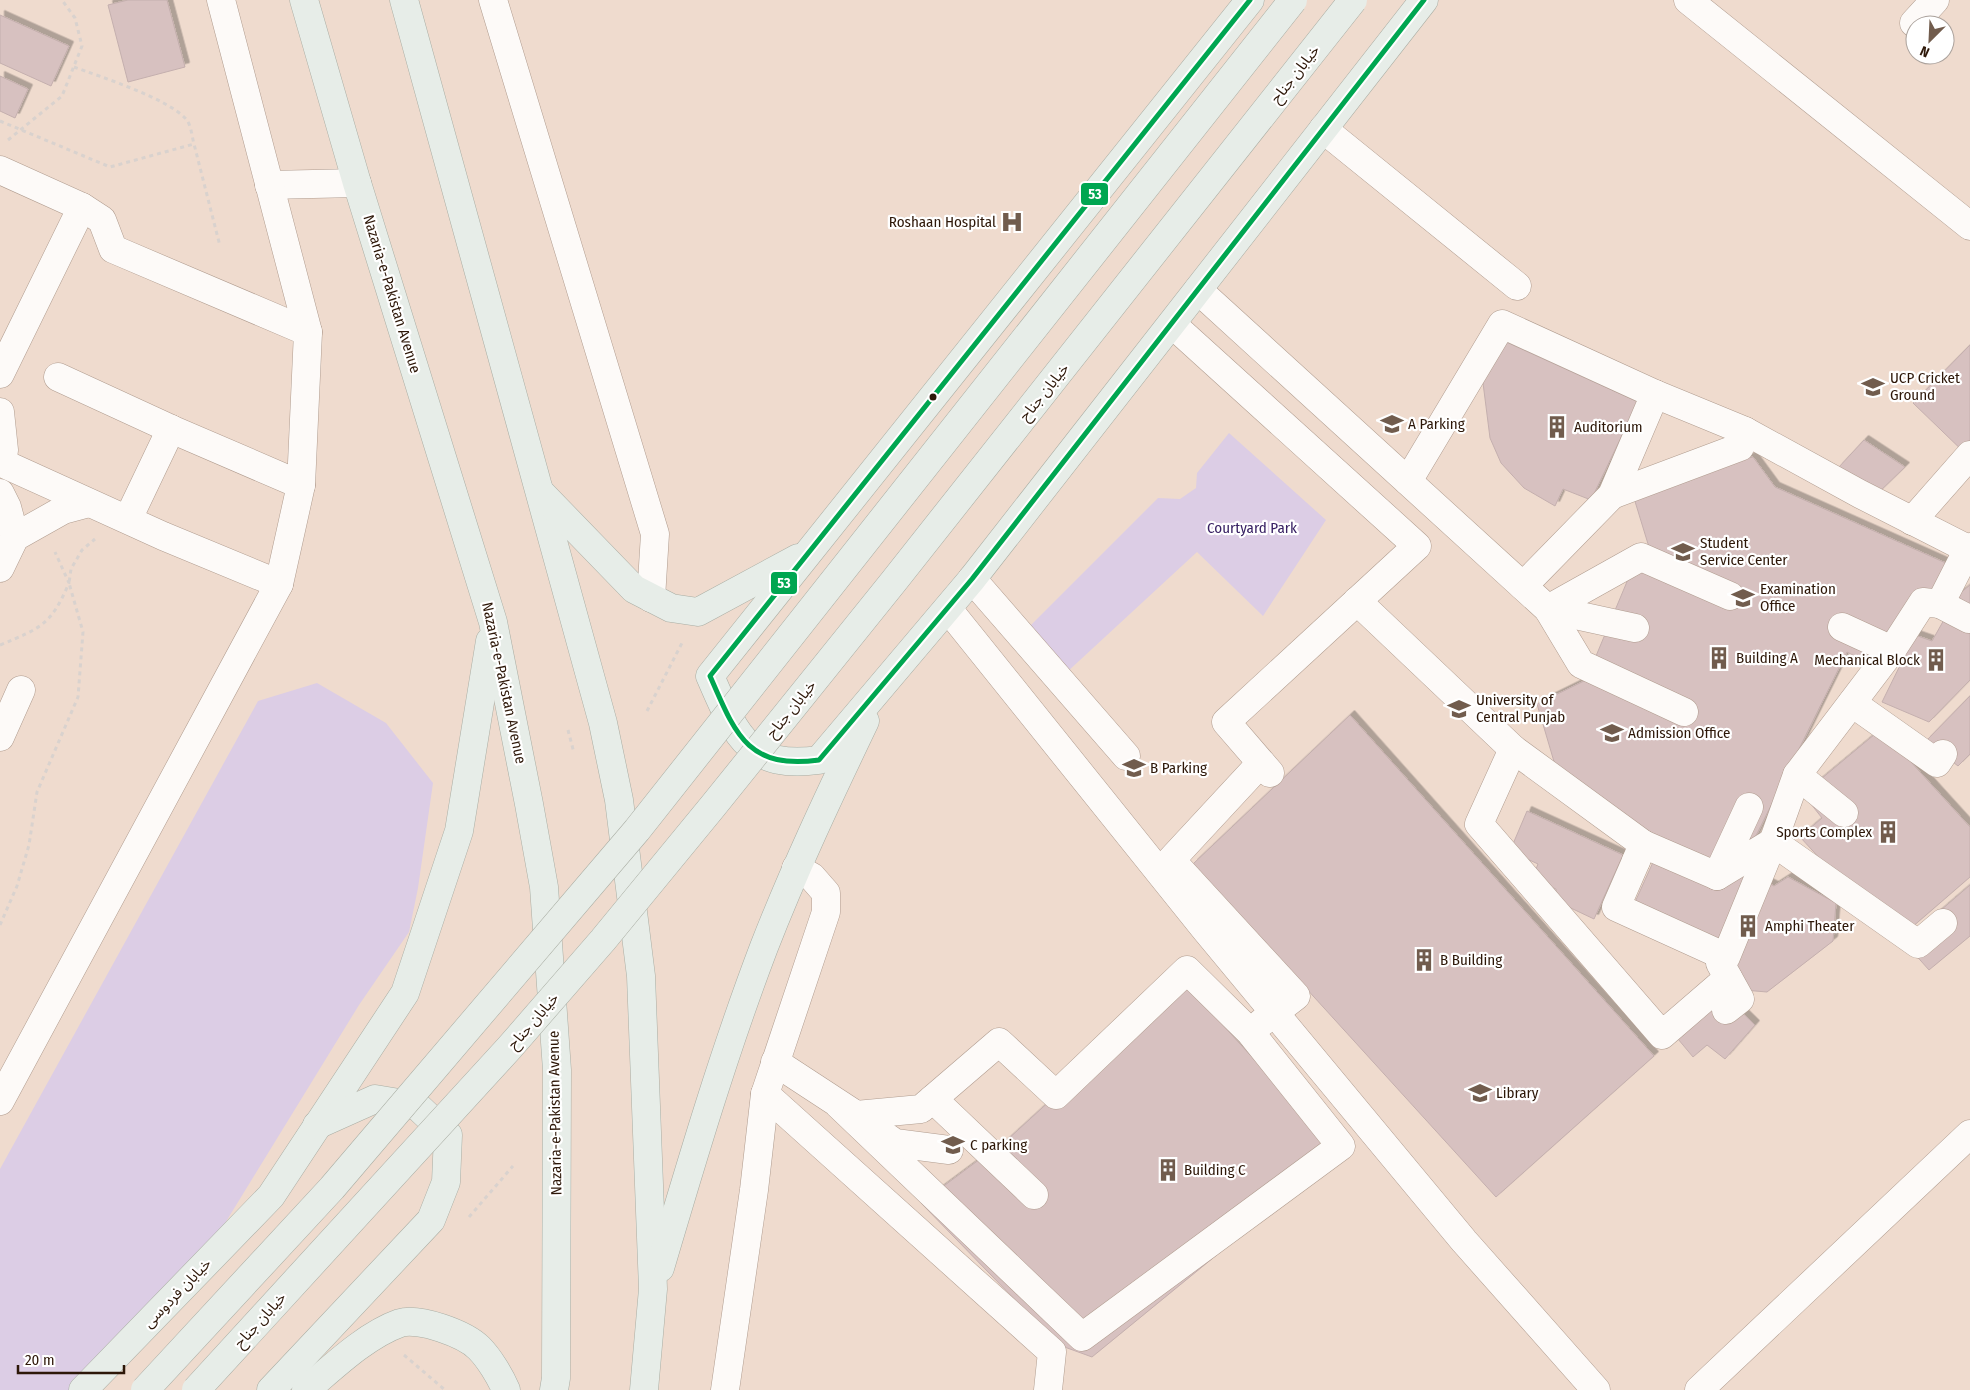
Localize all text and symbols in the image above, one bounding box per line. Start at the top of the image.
north arrow [1905,15,1955,65]
street label: خیابان جناح [1267,41,1326,109]
text: N [1918,42,1932,61]
line badge: 53 [1080,182,1109,206]
text: 53 [1088,186,1102,203]
hospital icon: Roshaan Hospital [999,209,1025,235]
street label: Nazaria-e-Pakistan Avenue [359,213,425,375]
place label: Roshaan Hospital [889,213,996,231]
street label: خیابان جناح [1015,359,1075,426]
place label: UCP Cricket Ground [1890,369,1960,404]
school or university icon: UCP Cricket Ground [1860,374,1886,400]
unlabelled marker [928,392,938,402]
school or university icon: A Parking [1379,411,1405,437]
building icon: Auditorium [1544,414,1570,440]
place label: A Parking [1408,415,1465,433]
place label: Auditorium [1574,418,1643,436]
park label: Courtyard Park [1207,519,1297,537]
place label: Student Service Center [1700,534,1788,569]
school or university icon: Student Service Center [1670,539,1696,565]
line badge: 53 [770,571,798,595]
text: 53 [777,575,791,592]
place label: Examination Office [1760,580,1836,615]
school or university icon: Examination Office [1730,585,1756,611]
street label: Nazaria-e-Pakistan Avenue [478,601,530,765]
building icon: Building A [1706,645,1732,671]
building icon: Mechanical Block [1923,647,1949,673]
place label: Building A [1736,649,1798,667]
place label: Mechanical Block [1814,651,1920,669]
street label: خیابان جناح [762,676,822,743]
place label: University of Central Punjab [1476,691,1565,726]
school or university icon: University of Central Punjab [1446,696,1472,722]
school or university icon: Admission Office [1599,720,1625,746]
place label: Admission Office [1628,724,1730,742]
school or university icon: B Parking [1121,755,1147,781]
place label: B Parking [1150,759,1207,777]
building icon: Sports Complex [1875,819,1901,845]
place label: Sports Complex [1776,823,1872,841]
building icon: Amphi Theater [1735,913,1761,939]
place label: Amphi Theater [1765,917,1855,935]
building icon: B Building [1411,947,1437,973]
place label: B Building [1440,951,1502,969]
street label: خیابان جناح [504,989,565,1055]
street label: Nazaria-e-Pakistan Avenue [545,1031,565,1195]
school or university icon: Library [1467,1080,1493,1106]
place label: Library [1496,1084,1539,1102]
school or university icon: C parking [940,1132,966,1158]
place label: C parking [970,1136,1027,1154]
building icon: Building C [1155,1157,1181,1183]
place label: Building C [1184,1161,1246,1179]
street label: خیابان فردوسی [139,1254,215,1332]
street label: خیابان جناح [230,1288,292,1354]
scale bar [18,1342,124,1374]
text: 20 m [25,1351,55,1369]

